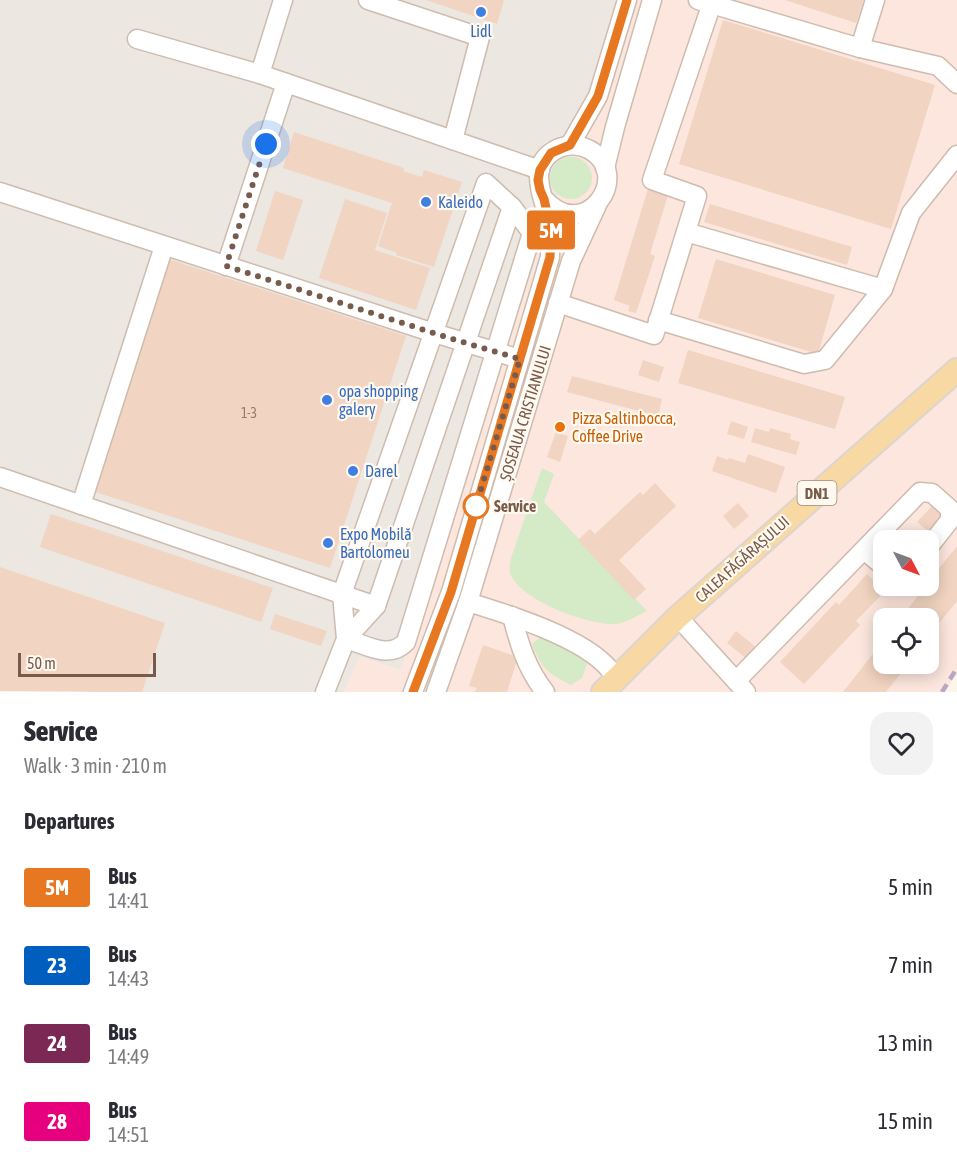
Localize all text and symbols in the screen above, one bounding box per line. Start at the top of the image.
marker: Lidl [474,5,488,19]
place label: Lidl [470,22,493,40]
your location [251,129,281,159]
place label: Kaleido [438,193,483,211]
marker: Kaleido [419,195,433,209]
line badge: 5M [524,210,578,250]
text: 5M [539,218,563,242]
street label: ȘOSEAUA CRISTIANULUI [496,343,555,483]
place label: opa shopping galery [339,382,418,419]
marker: opa shopping galery [320,393,334,407]
house number: 1-3 [241,405,257,421]
place label: Pizza Saltinbocca, Coffee Drive [572,409,676,445]
marker: Pizza Saltinbocca, Coffee Drive [553,420,567,434]
place label: Darel [365,462,398,480]
marker: Darel [346,464,360,478]
road number: DN1 [798,481,836,505]
marker: Service [463,493,489,519]
place label: Service [494,497,536,515]
street label: CALEA FĂGĂRAȘULUI [691,512,793,607]
place label: Expo Mobilă Bartolomeu [340,525,412,561]
north arrow [873,530,939,596]
map controls [873,530,939,674]
marker: Expo Mobilă Bartolomeu [321,536,335,550]
button: locate [873,608,939,674]
scale bar [18,650,156,678]
text: 50 m [27,654,56,672]
button: heart [870,712,933,775]
text: Service [24,715,98,747]
text: Walk · 3 min · 210 m [24,754,167,777]
text: Departures [24,808,114,834]
text: Bus [108,863,137,889]
text: 5 min [888,874,933,900]
text: 5M [45,875,69,899]
text: 14:41 [108,889,149,912]
text: Bus [108,941,137,967]
text: 7 min [888,952,933,978]
text: 23 [47,953,67,977]
text: 14:43 [108,967,149,990]
text: Bus [108,1019,137,1045]
text: 13 min [878,1030,933,1056]
text: 24 [47,1031,67,1055]
text: 14:49 [108,1045,149,1068]
text: Bus [108,1097,137,1123]
text: 15 min [878,1108,933,1134]
text: 28 [47,1109,67,1133]
text: 14:51 [108,1123,149,1146]

